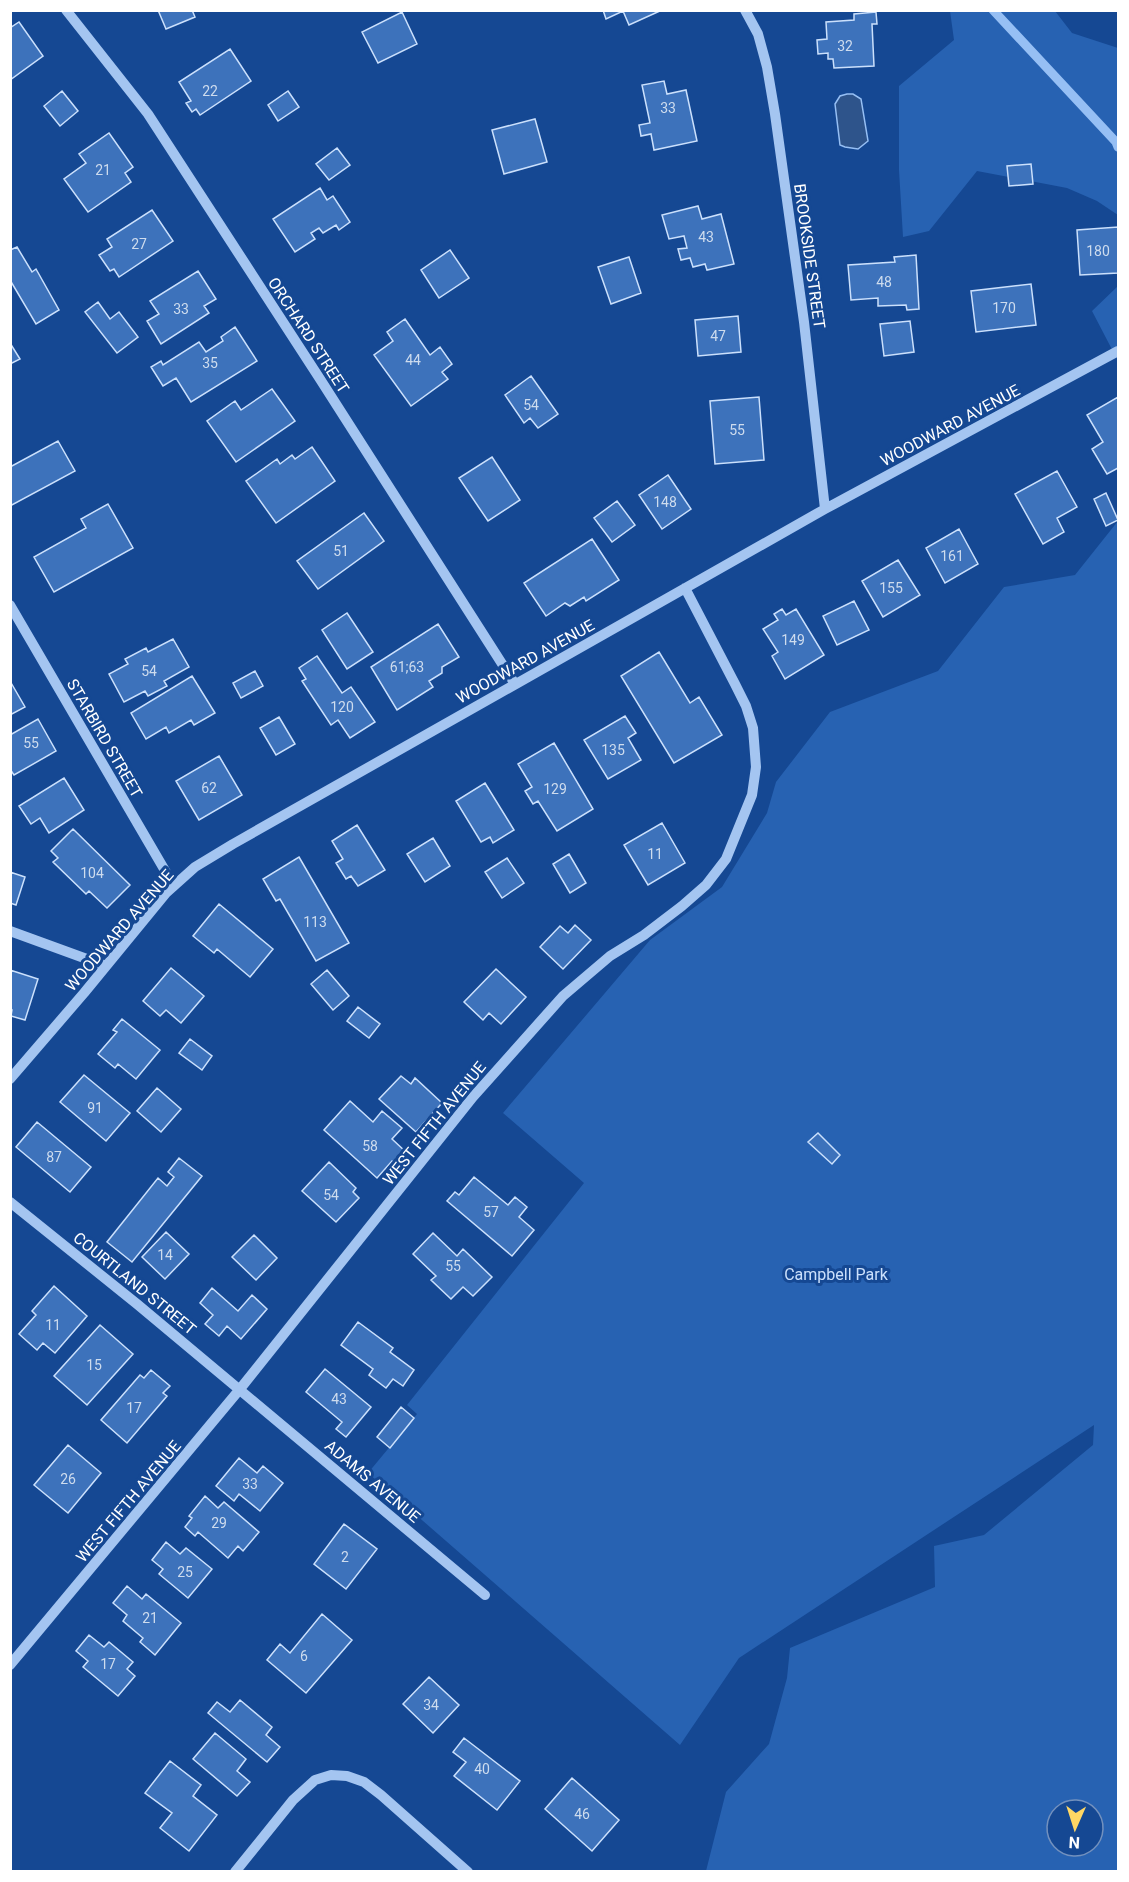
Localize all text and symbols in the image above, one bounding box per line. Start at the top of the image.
house number: 32 [837,38,853,54]
house number: 22 [202,83,218,99]
house number: 33 [660,100,676,116]
house number: 21 [95,162,111,178]
street label: BROOKSIDE STREET [790,182,829,330]
house number: 43 [698,229,714,245]
house number: 27 [131,236,147,252]
house number: 180 [1086,243,1110,259]
street label: ORCHARD STREET [264,274,353,397]
house number: 48 [876,274,892,290]
house number: 170 [992,300,1016,316]
house number: 33 [173,301,189,317]
house number: 47 [710,328,726,344]
house number: 44 [405,352,421,368]
house number: 35 [202,355,218,371]
street label: WOODWARD AVENUE [877,381,1023,470]
house number: 54 [523,397,539,413]
house number: 55 [729,422,745,438]
house number: 148 [653,494,677,510]
house number: 51 [333,543,349,559]
house number: 161 [940,548,964,564]
house number: 155 [879,580,903,596]
street label: WOODWARD AVENUE [453,615,598,707]
house number: 149 [781,632,805,648]
house number: 61;63 [390,659,424,675]
house number: 54 [141,663,157,679]
street label: STARBIRD STREET [63,675,147,801]
house number: 120 [330,699,354,715]
house number: 55 [23,735,39,751]
house number: 135 [601,742,625,758]
house number: 62 [201,780,217,796]
house number: 129 [543,781,567,797]
house number: 11 [647,846,663,862]
house number: 104 [80,865,104,881]
street label: WOODWARD AVENUE [61,866,177,995]
house number: 113 [303,914,327,930]
street label: WEST FIFTH AVENUE [379,1058,490,1189]
house number: 91 [87,1100,103,1116]
house number: 58 [362,1138,378,1154]
house number: 87 [46,1149,62,1165]
house number: 54 [323,1187,339,1203]
house number: 57 [483,1204,499,1220]
street label: COURTLAND STREET [69,1228,200,1339]
house number: 14 [157,1247,173,1263]
house number: 55 [445,1258,461,1274]
park label: Campbell Park [784,1265,889,1284]
house number: 11 [45,1317,61,1333]
house number: 15 [86,1357,102,1373]
house number: 43 [331,1391,347,1407]
house number: 17 [126,1400,142,1416]
street label: ADAMS AVENUE [321,1436,424,1527]
street label: WEST FIFTH AVENUE [72,1437,185,1566]
house number: 26 [60,1471,76,1487]
house number: 33 [242,1476,258,1492]
house number: 29 [211,1515,227,1531]
house number: 2 [341,1549,349,1565]
house number: 25 [177,1564,193,1580]
house number: 21 [142,1610,158,1626]
house number: 6 [300,1648,308,1664]
house number: 17 [100,1656,116,1672]
house number: 34 [423,1697,439,1713]
house number: 40 [474,1761,490,1777]
north arrow [1045,1798,1105,1858]
house number: 46 [574,1806,590,1822]
text: N [1068,1833,1080,1852]

